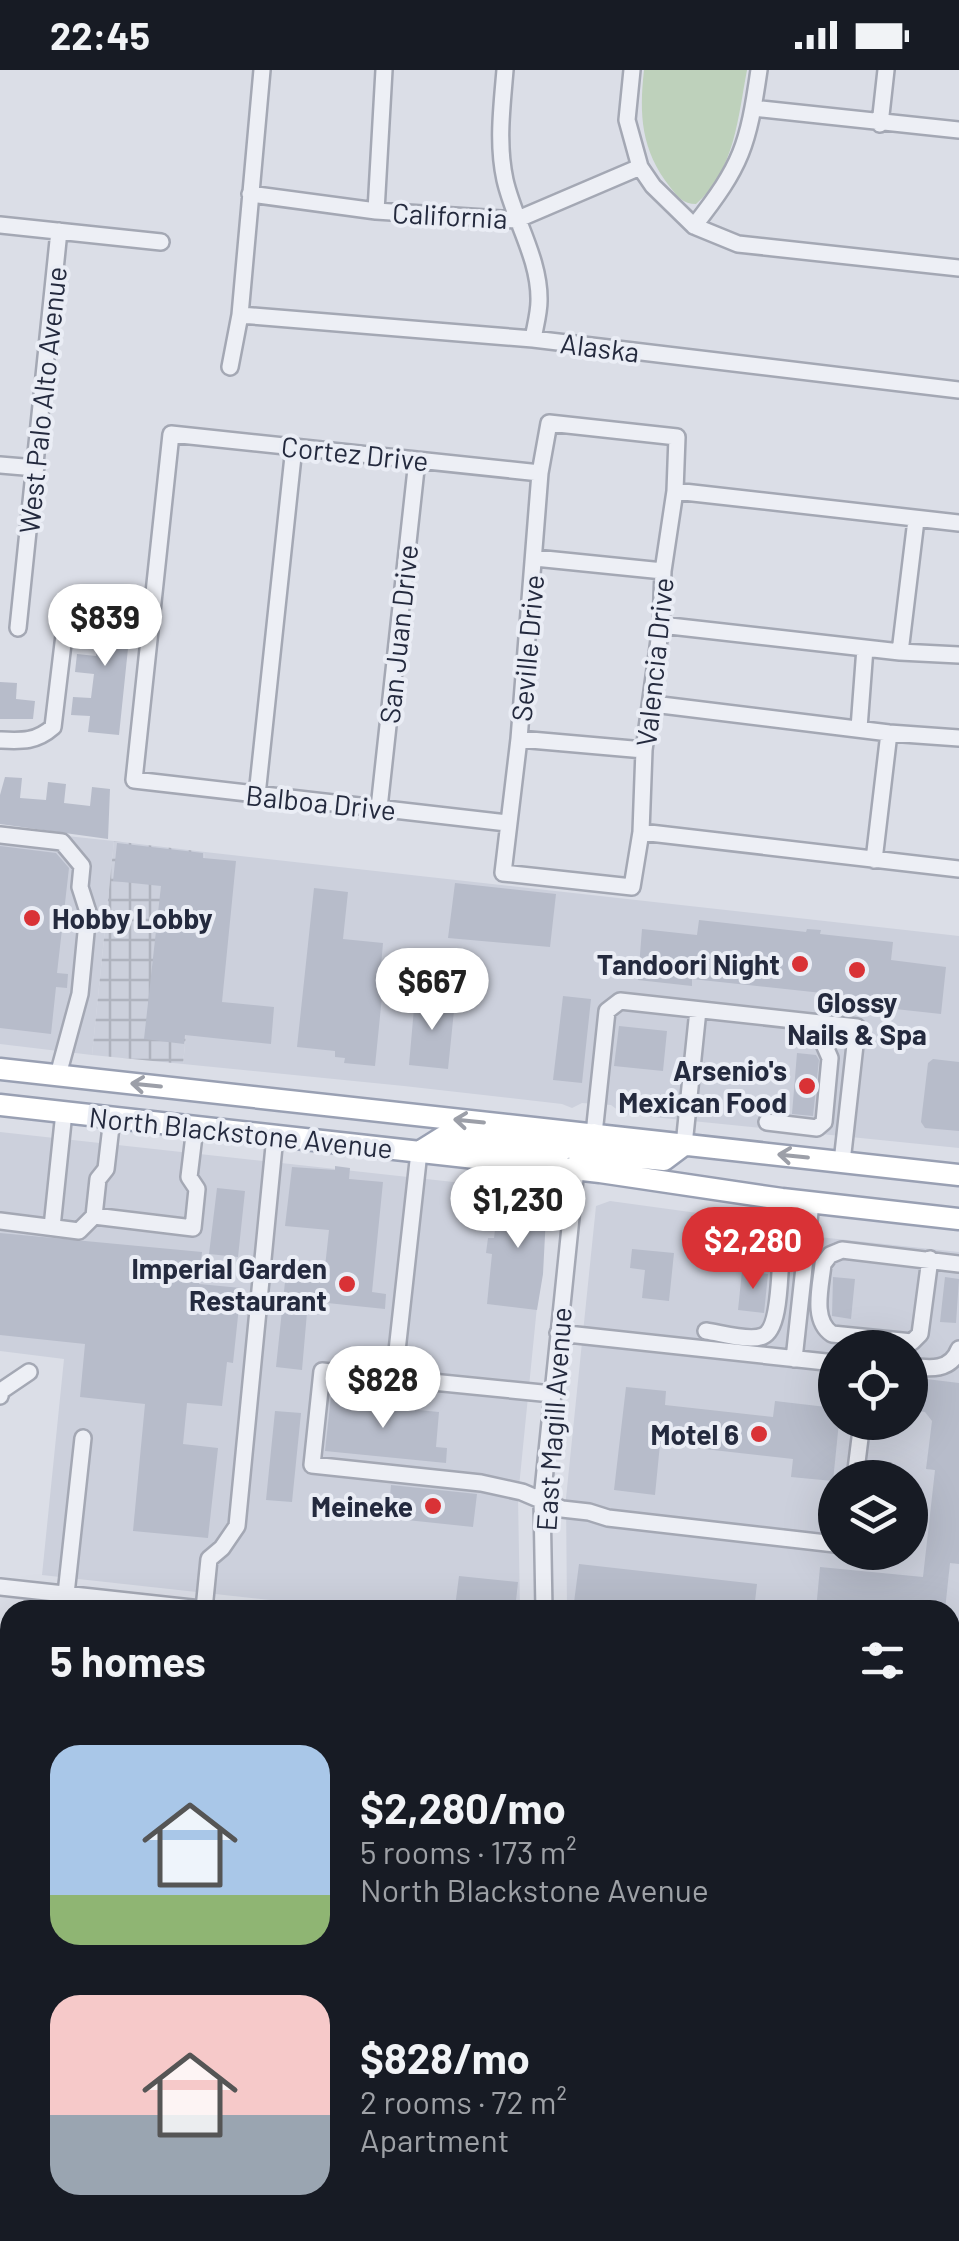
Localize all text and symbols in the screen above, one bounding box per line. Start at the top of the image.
text: 22:45 [50,12,150,58]
street label: California [392,195,508,235]
street label: West Palo Alto Avenue [11,265,73,535]
street label: Alaska [559,325,641,369]
street label: Cortez Drive [280,428,430,478]
street label: San Juan Drive [372,543,424,725]
street label: Seville Drive [504,573,550,723]
street label: Valencia Drive [628,576,680,748]
pin: $839 [46,584,164,669]
text: $839 [70,597,140,635]
street label: Balboa Drive [244,777,398,827]
place label: Hobby Lobby [52,901,213,935]
marker: Hobby Lobby [21,907,43,929]
place label: Tandoori Night [597,947,780,981]
pin: $667 [373,948,491,1033]
marker: Tandoori Night [789,953,811,975]
marker: Glossy Nails & Spa [846,959,868,981]
text: $667 [398,961,466,999]
place label: Glossy Nails & Spa [787,985,927,1051]
place label: Arsenio's Mexican Food [618,1053,787,1119]
one-way arrow [131,1075,163,1094]
marker: Arsenio's Mexican Food [796,1075,818,1097]
street label: North Blackstone Avenue [87,1099,395,1165]
one-way arrow [454,1111,486,1130]
one-way arrow [777,1146,809,1165]
pin: $1,230 [437,1166,599,1251]
text: $1,230 [472,1179,564,1217]
pin: $2,280 [672,1207,834,1292]
text: $2,280 [704,1220,802,1258]
place label: Imperial Garden Restaurant [131,1251,327,1317]
marker: Imperial Garden Restaurant [336,1273,358,1295]
street label: East Magill Avenue [528,1306,578,1532]
map controls [818,1330,928,1570]
button: locate [818,1330,928,1440]
pin: $828 [324,1346,442,1431]
text: $828 [348,1359,418,1397]
place label: Motel 6 [651,1417,739,1451]
marker: Motel 6 [748,1423,770,1445]
button: layers [818,1460,928,1570]
place label: Meineke [311,1489,413,1523]
marker: Meineke [422,1495,444,1517]
icon: filters [855,1633,910,1688]
text: 5 homes [50,1635,206,1685]
text: $2,280/mo [360,1782,566,1832]
icon: home [130,1785,250,1905]
text: 5 rooms · 173 m² [360,1832,577,1870]
text: North Blackstone Avenue [360,1870,709,1908]
text: $828/mo [360,2032,530,2082]
icon: home [130,2035,250,2155]
text: 2 rooms · 72 m² [360,2082,567,2120]
text: Apartment [360,2120,509,2158]

